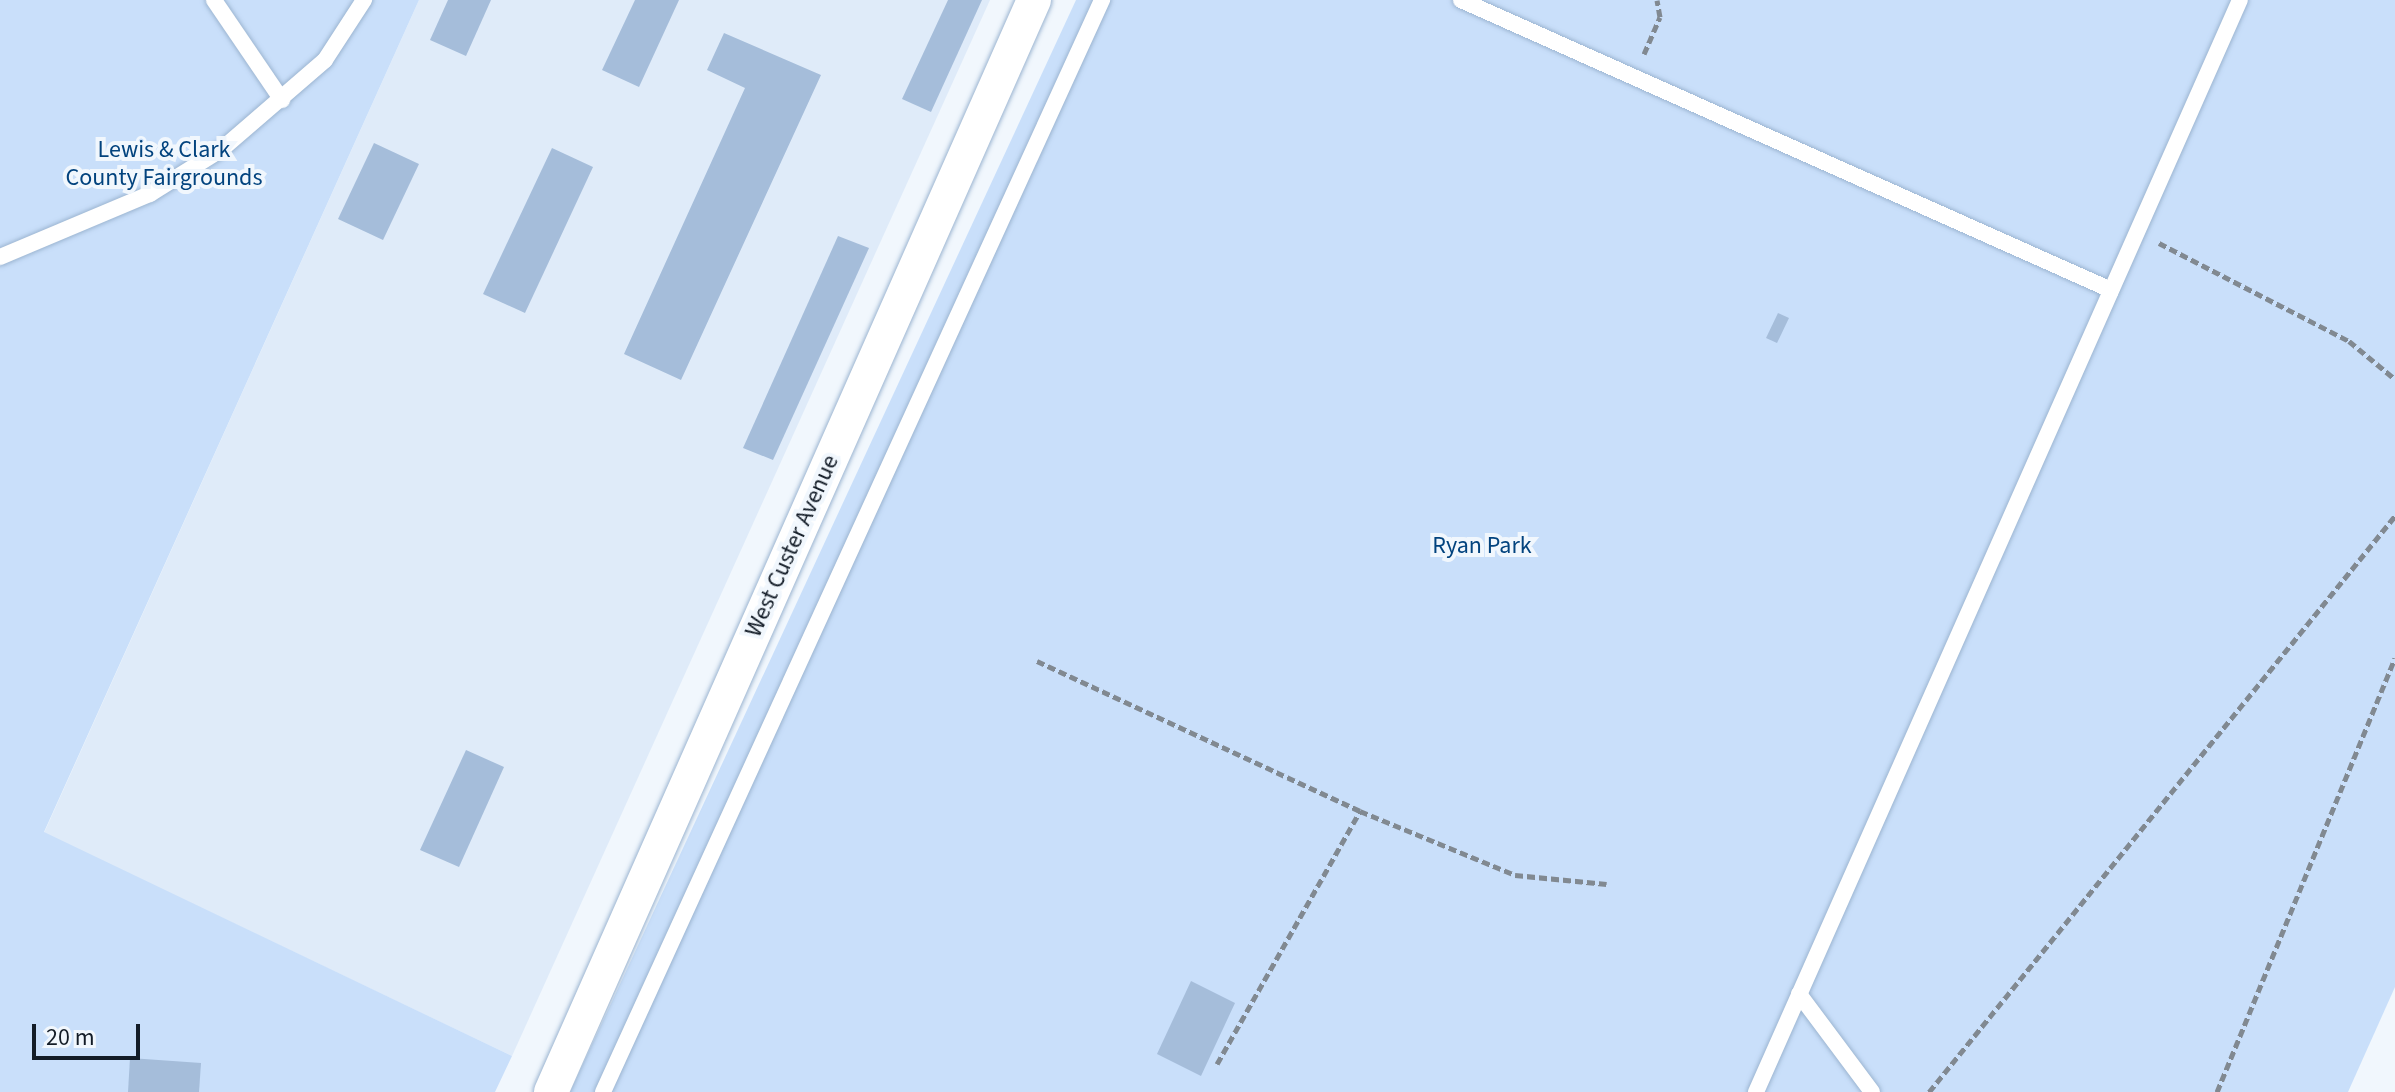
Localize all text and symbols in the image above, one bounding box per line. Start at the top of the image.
park label: Lewis & Clark County Fairgrounds [66,136,262,192]
street label: West Custer Avenue [739,451,845,641]
park label: Ryan Park [1432,532,1532,560]
scale bar [36,1008,144,1058]
text: 20 m [46,1020,95,1055]

